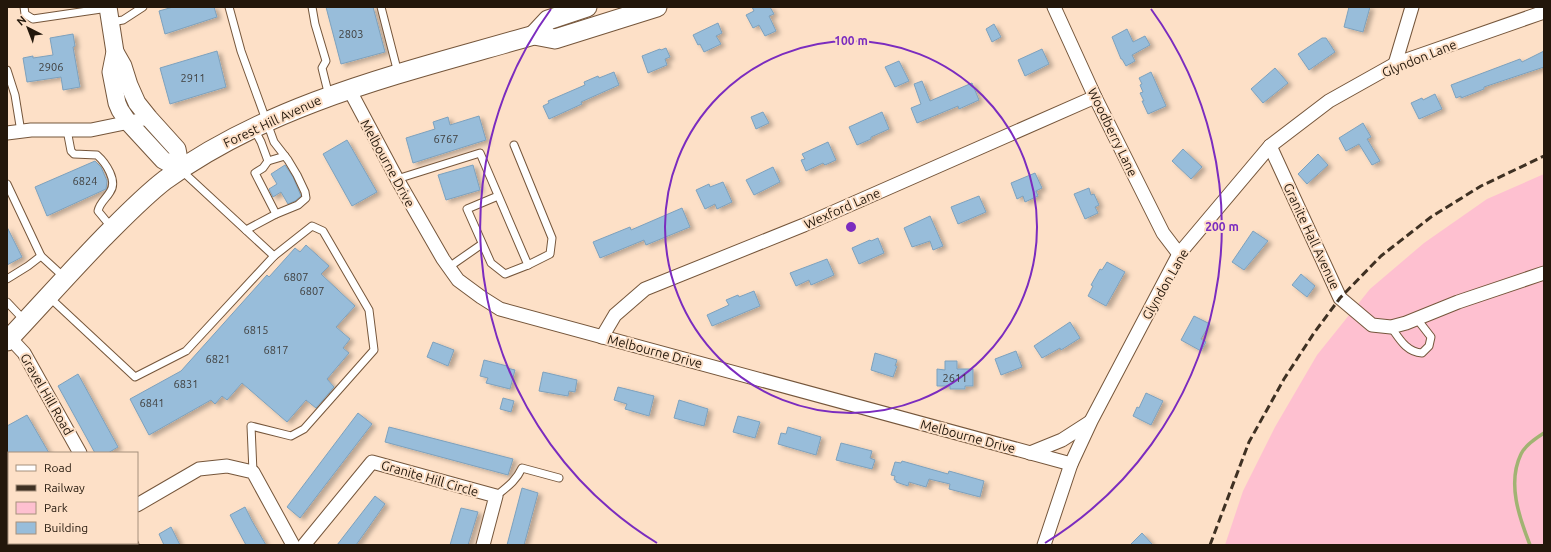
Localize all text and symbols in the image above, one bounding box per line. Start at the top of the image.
north arrow [8,8,48,48]
text: N [14,13,28,28]
house number: 2803 [339,28,363,40]
text: 100 m [834,34,868,47]
street label: Glyndon Lane [1380,37,1458,79]
house number: 2906 [39,61,63,73]
house number: 2911 [181,72,205,84]
street label: Woodberry Lane [1086,85,1140,179]
street label: Forest Hill Avenue [221,92,323,150]
street label: Melbourne Drive [358,117,418,209]
house number: 6767 [434,133,458,145]
house number: 6824 [73,175,97,187]
street label: Granite Hall Avenue [1281,181,1343,291]
street label: Wexford Lane [802,185,882,231]
centre of rings [844,220,858,234]
text: 200 m [1205,220,1239,233]
street label: Glyndon Lane [1139,246,1191,322]
house number: 6807 [284,271,308,283]
house number: 6807 [300,285,324,297]
house number: 6815 [244,324,268,336]
street label: Melbourne Drive [606,332,704,370]
house number: 6817 [264,344,288,356]
street label: Gravel Hill Road [18,351,76,437]
house number: 6821 [206,353,230,365]
house number: 2611 [943,372,967,384]
house number: 6831 [174,378,198,390]
house number: 6841 [140,397,164,409]
street label: Melbourne Drive [919,417,1017,455]
legend [8,452,138,544]
street label: Granite Hill Circle [380,457,480,499]
text: Road [44,461,72,474]
text: Railway [44,481,85,494]
text: Park [44,501,68,514]
text: Building [44,521,88,534]

